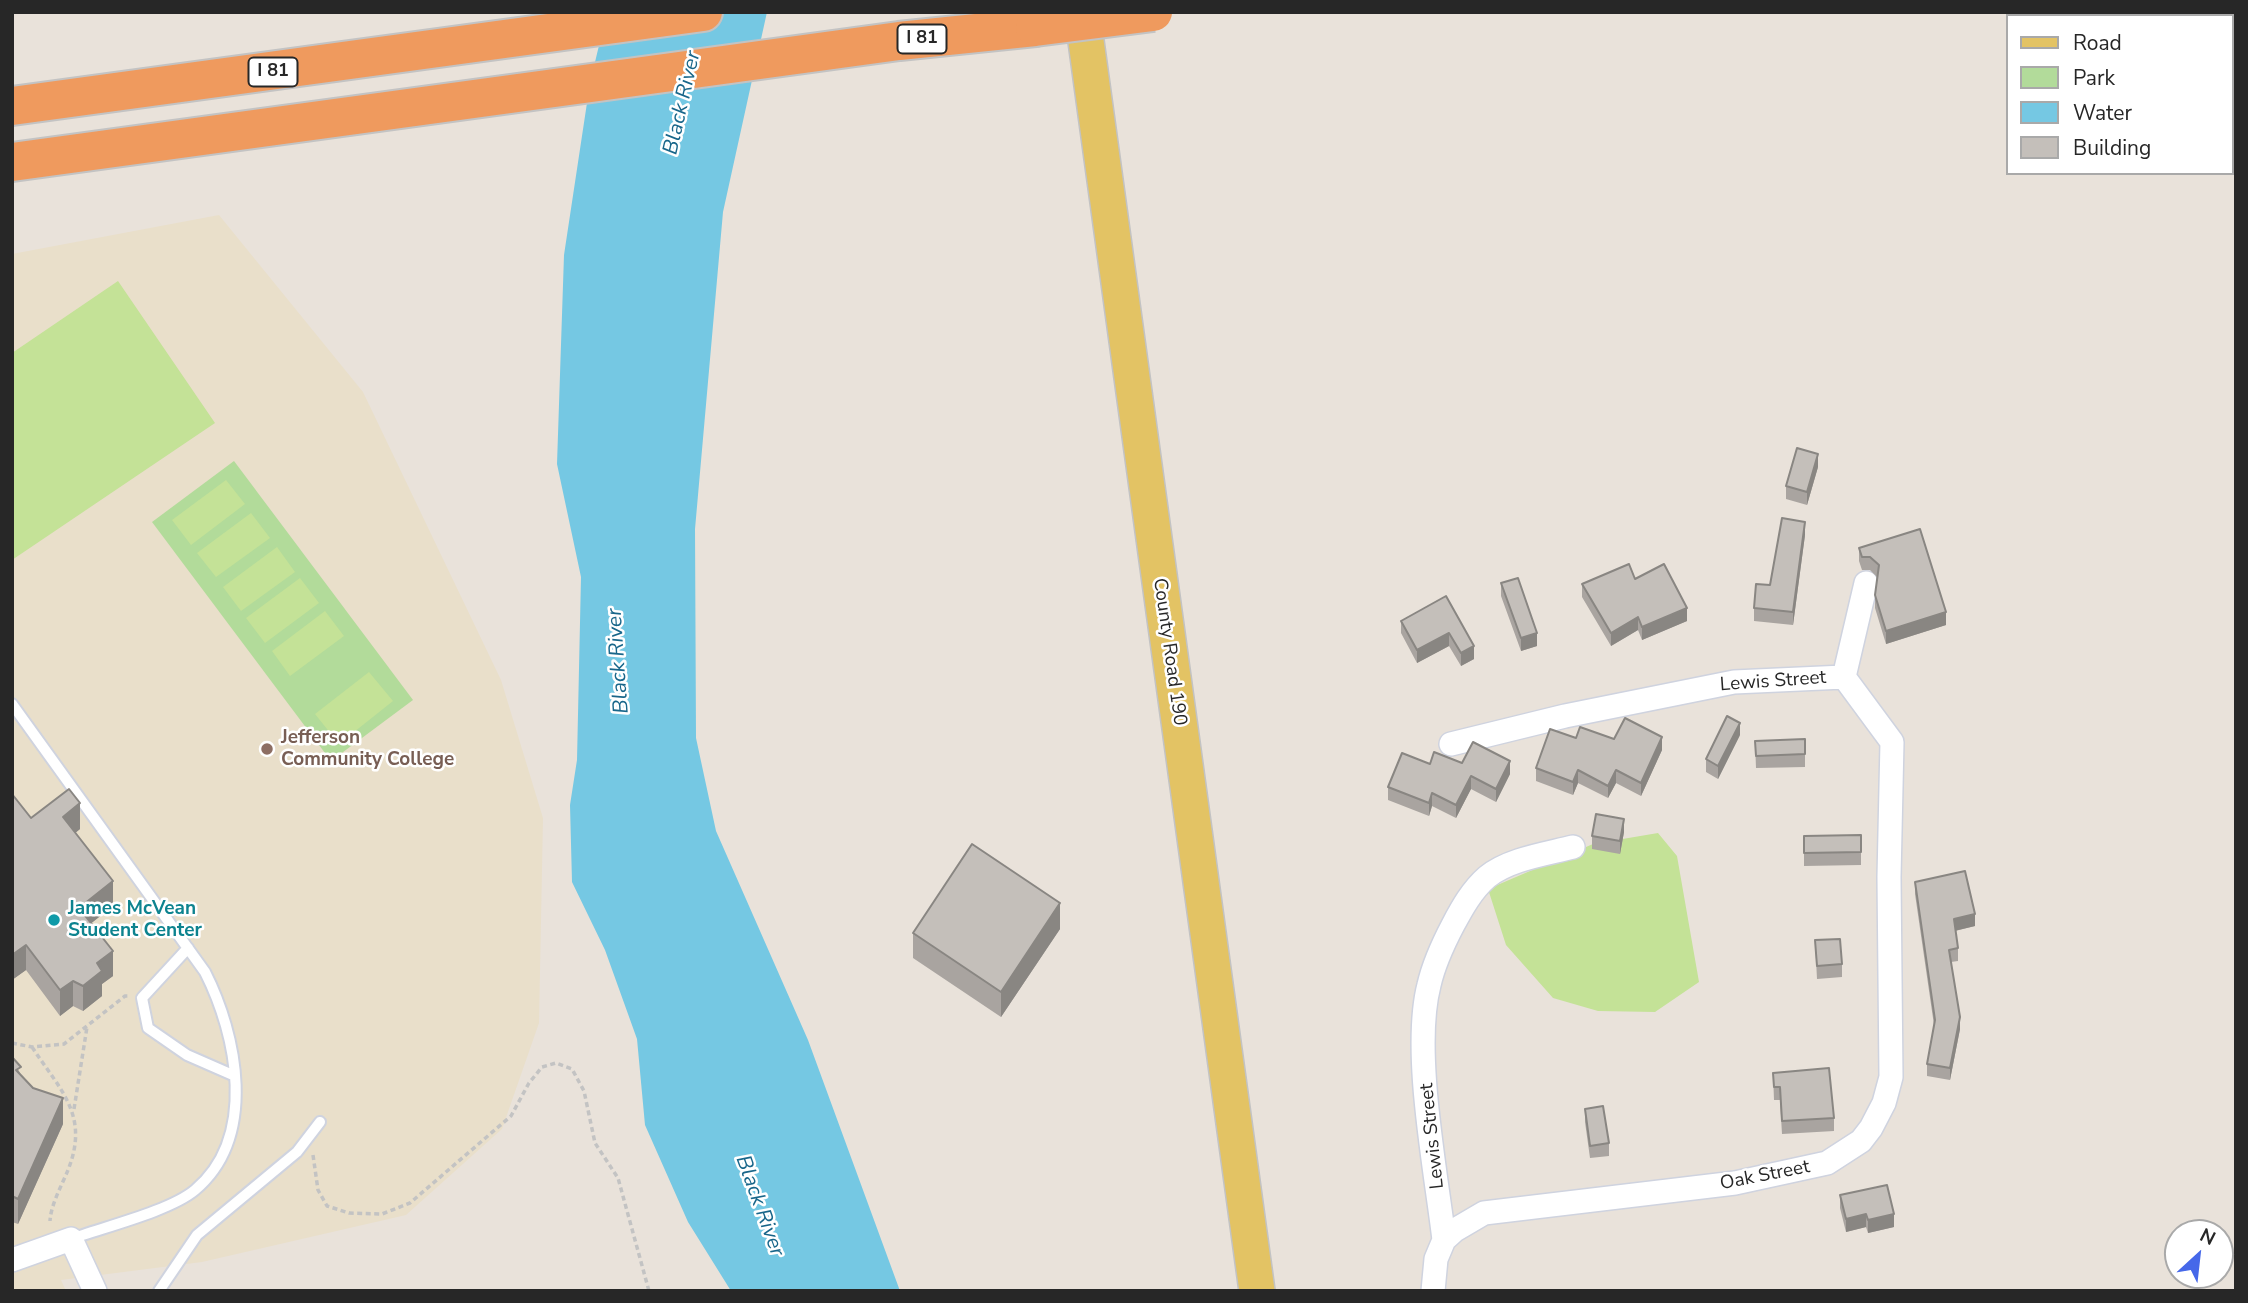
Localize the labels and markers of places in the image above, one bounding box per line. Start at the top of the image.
place label: Jefferson Community College [281,727,454,771]
marker: Jefferson Community College [259,741,275,757]
place label: James McVean Student Center [68,898,202,942]
marker: James McVean Student Center [46,912,62,928]

